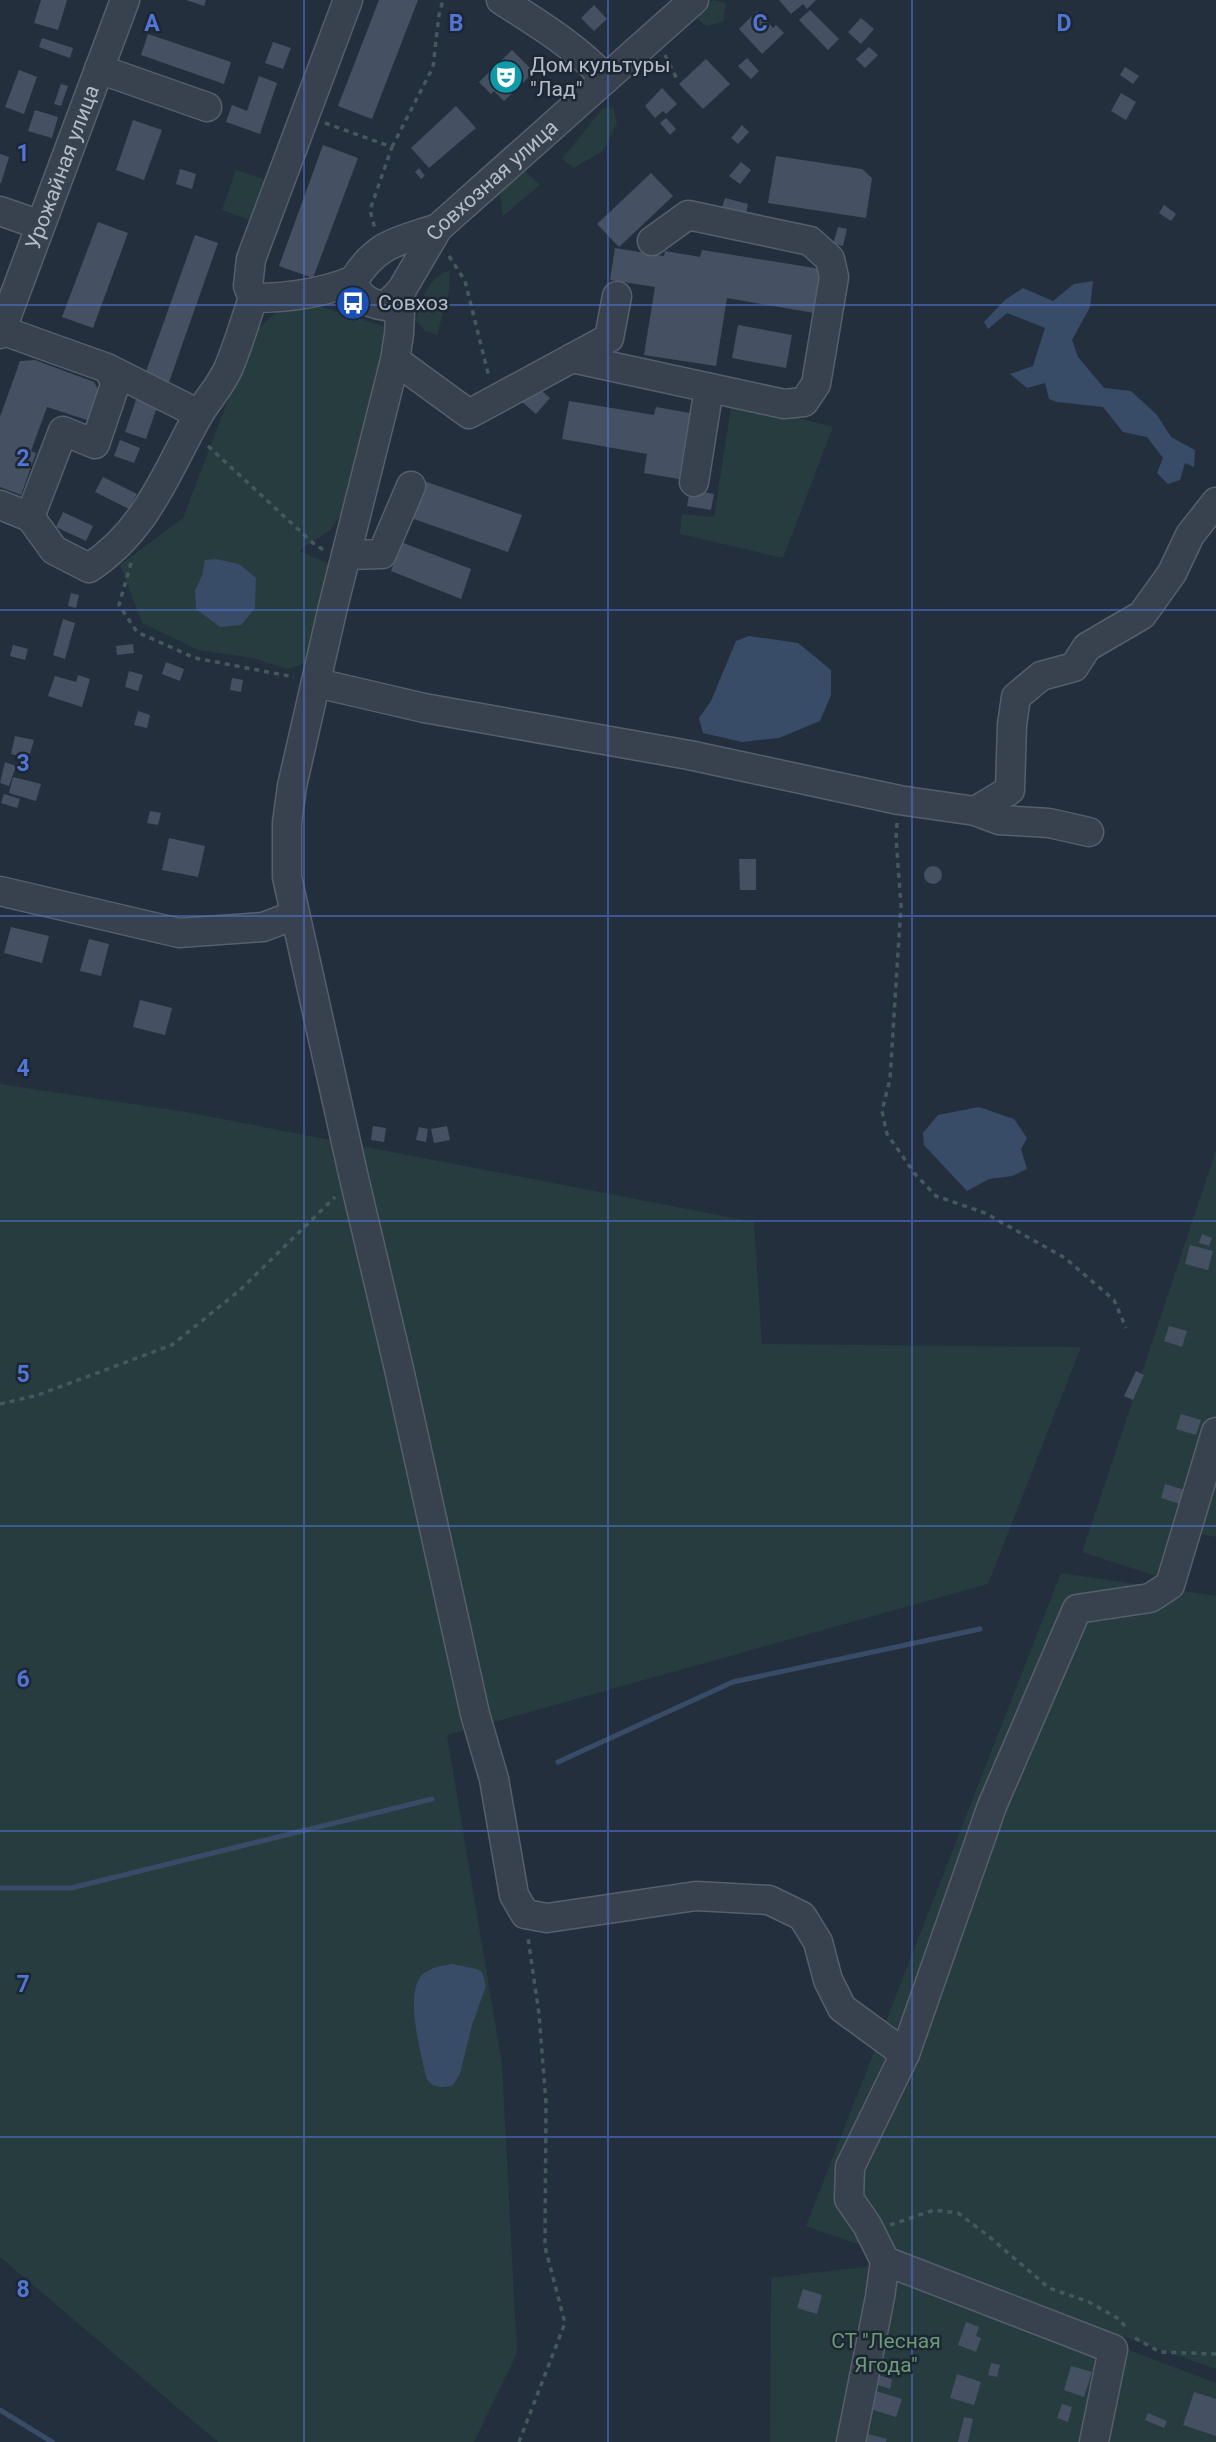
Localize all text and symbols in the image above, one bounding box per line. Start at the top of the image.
text: A [144,10,160,37]
text: B [449,10,463,37]
text: C [752,10,768,37]
text: D [1057,10,1071,37]
place label: Дом культуры "Лад" [530,53,671,101]
theatre icon: Дом культуры "Лад" [487,58,525,96]
street label: Урожайная улица [21,82,104,253]
street label: Совхозная улица [421,115,563,245]
text: 1 [16,140,30,167]
bus stop icon: Совхоз [334,284,372,322]
place label: Совхоз [378,291,449,315]
text: 2 [16,445,30,472]
text: 3 [16,750,30,777]
text: 4 [16,1055,30,1082]
text: 5 [16,1361,30,1388]
text: 6 [16,1666,30,1693]
text: 7 [16,1971,30,1998]
text: 8 [16,2276,30,2303]
park label: СТ "Лесная Ягода" [831,2329,941,2377]

